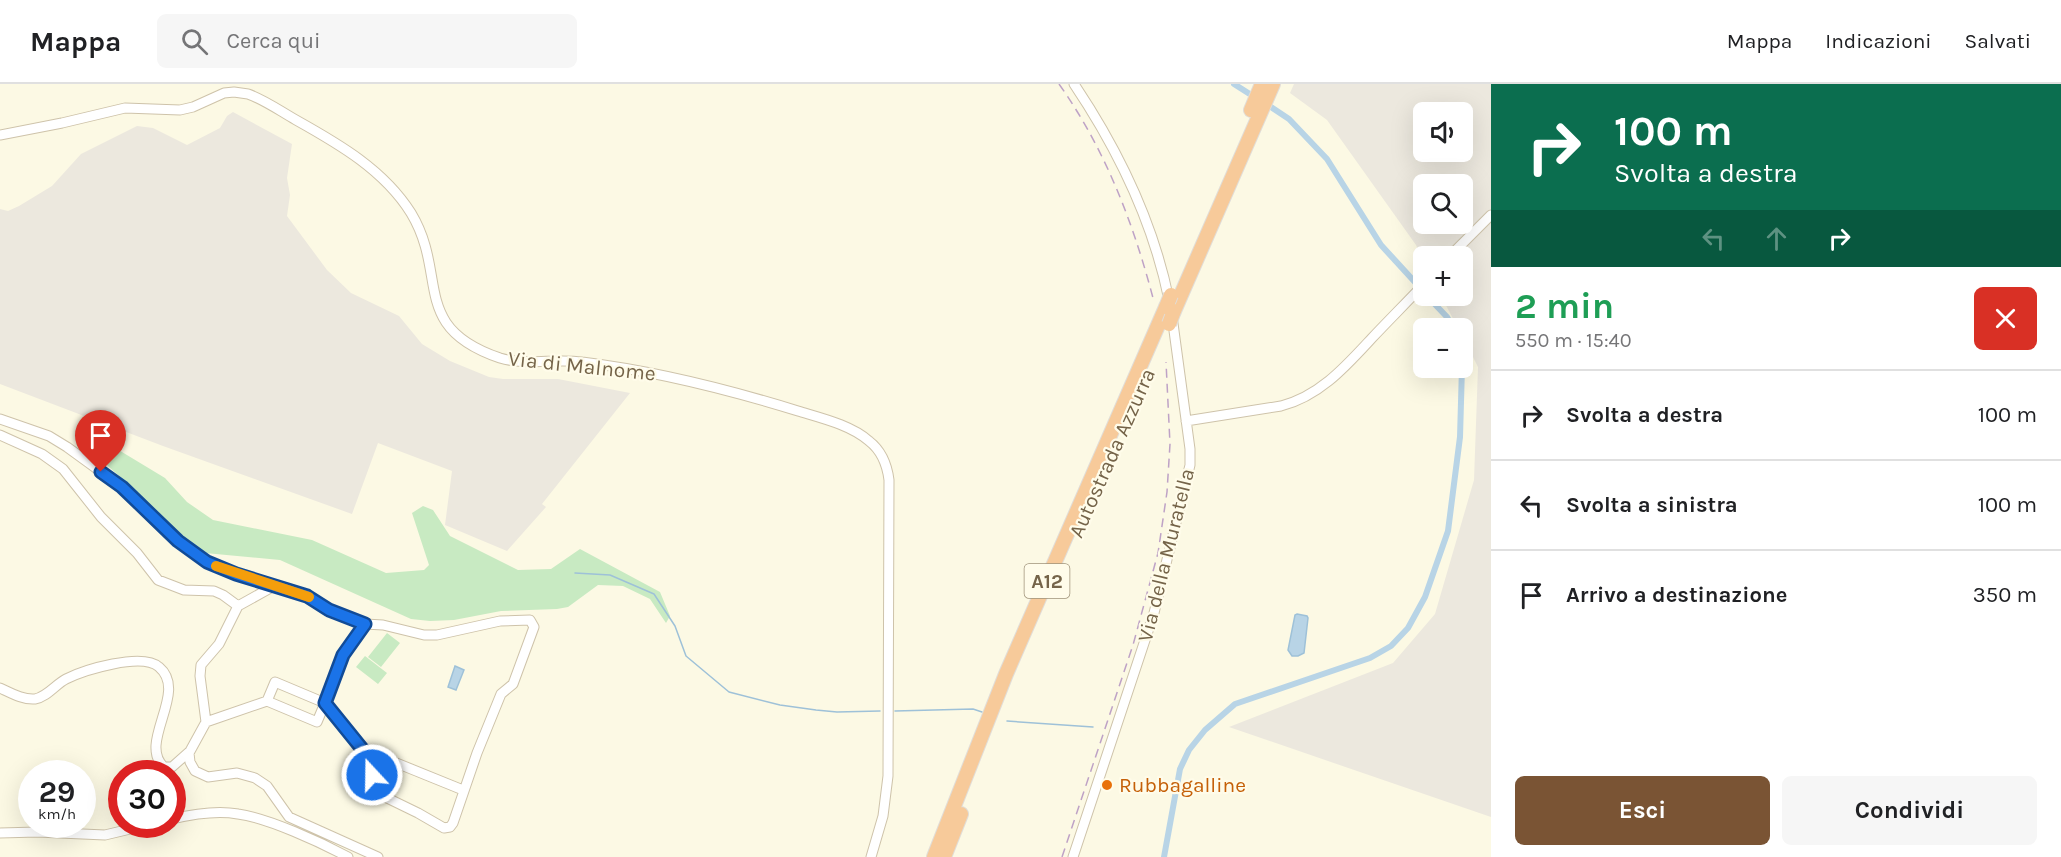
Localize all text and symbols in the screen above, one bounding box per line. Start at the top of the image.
search box [157,14,577,68]
text: Mappa [30,25,121,58]
icon: search [178,25,211,58]
text: Cerca qui [226,28,321,54]
text: Mappa [1727,29,1792,53]
text: Indicazioni [1825,29,1932,53]
text: Salvati [1965,29,2031,53]
map controls [1413,102,1473,378]
button: sound [1413,102,1473,162]
text: 100 m [1614,106,1733,156]
icon: right [1515,108,1593,186]
text: Svolta a destra [1614,157,1798,189]
button: search [1413,174,1473,234]
icon: left [1697,222,1730,255]
icon: ahead [1760,222,1793,255]
icon: right [1823,222,1856,255]
button: + [1413,246,1473,306]
text: 2 min [1515,285,1614,327]
button: close [1974,287,2037,350]
button: − [1413,318,1473,378]
text: 550 m · 15:40 [1515,329,1632,352]
street label: Via di Malnome [507,346,657,386]
street label: Autostrada Azzurra [1064,365,1160,541]
icon: right [1515,399,1548,432]
text: Svolta a destra [1566,402,1723,428]
text: 100 m [1978,402,2037,428]
pin [75,410,126,472]
icon: arrive [84,419,117,452]
street label: Via della Muratella [1133,466,1199,644]
icon: left [1515,489,1548,522]
text: Svolta a sinistra [1566,492,1738,518]
text: 100 m [1978,492,2037,518]
road number: A12 [1024,564,1070,598]
icon: arrive [1515,579,1548,612]
text: Arrivo a destinazione [1566,582,1787,608]
text: 350 m [1973,582,2037,608]
position arrow [340,743,404,807]
speed limit sign: 30 [108,760,186,838]
place label: Rubbagalline [1119,773,1246,797]
text: 29 [39,774,75,810]
button: Esci [1515,776,1770,845]
button: Condividi [1782,776,2037,845]
marker: Rubbagalline [1100,778,1114,792]
text: km/h [38,805,76,823]

